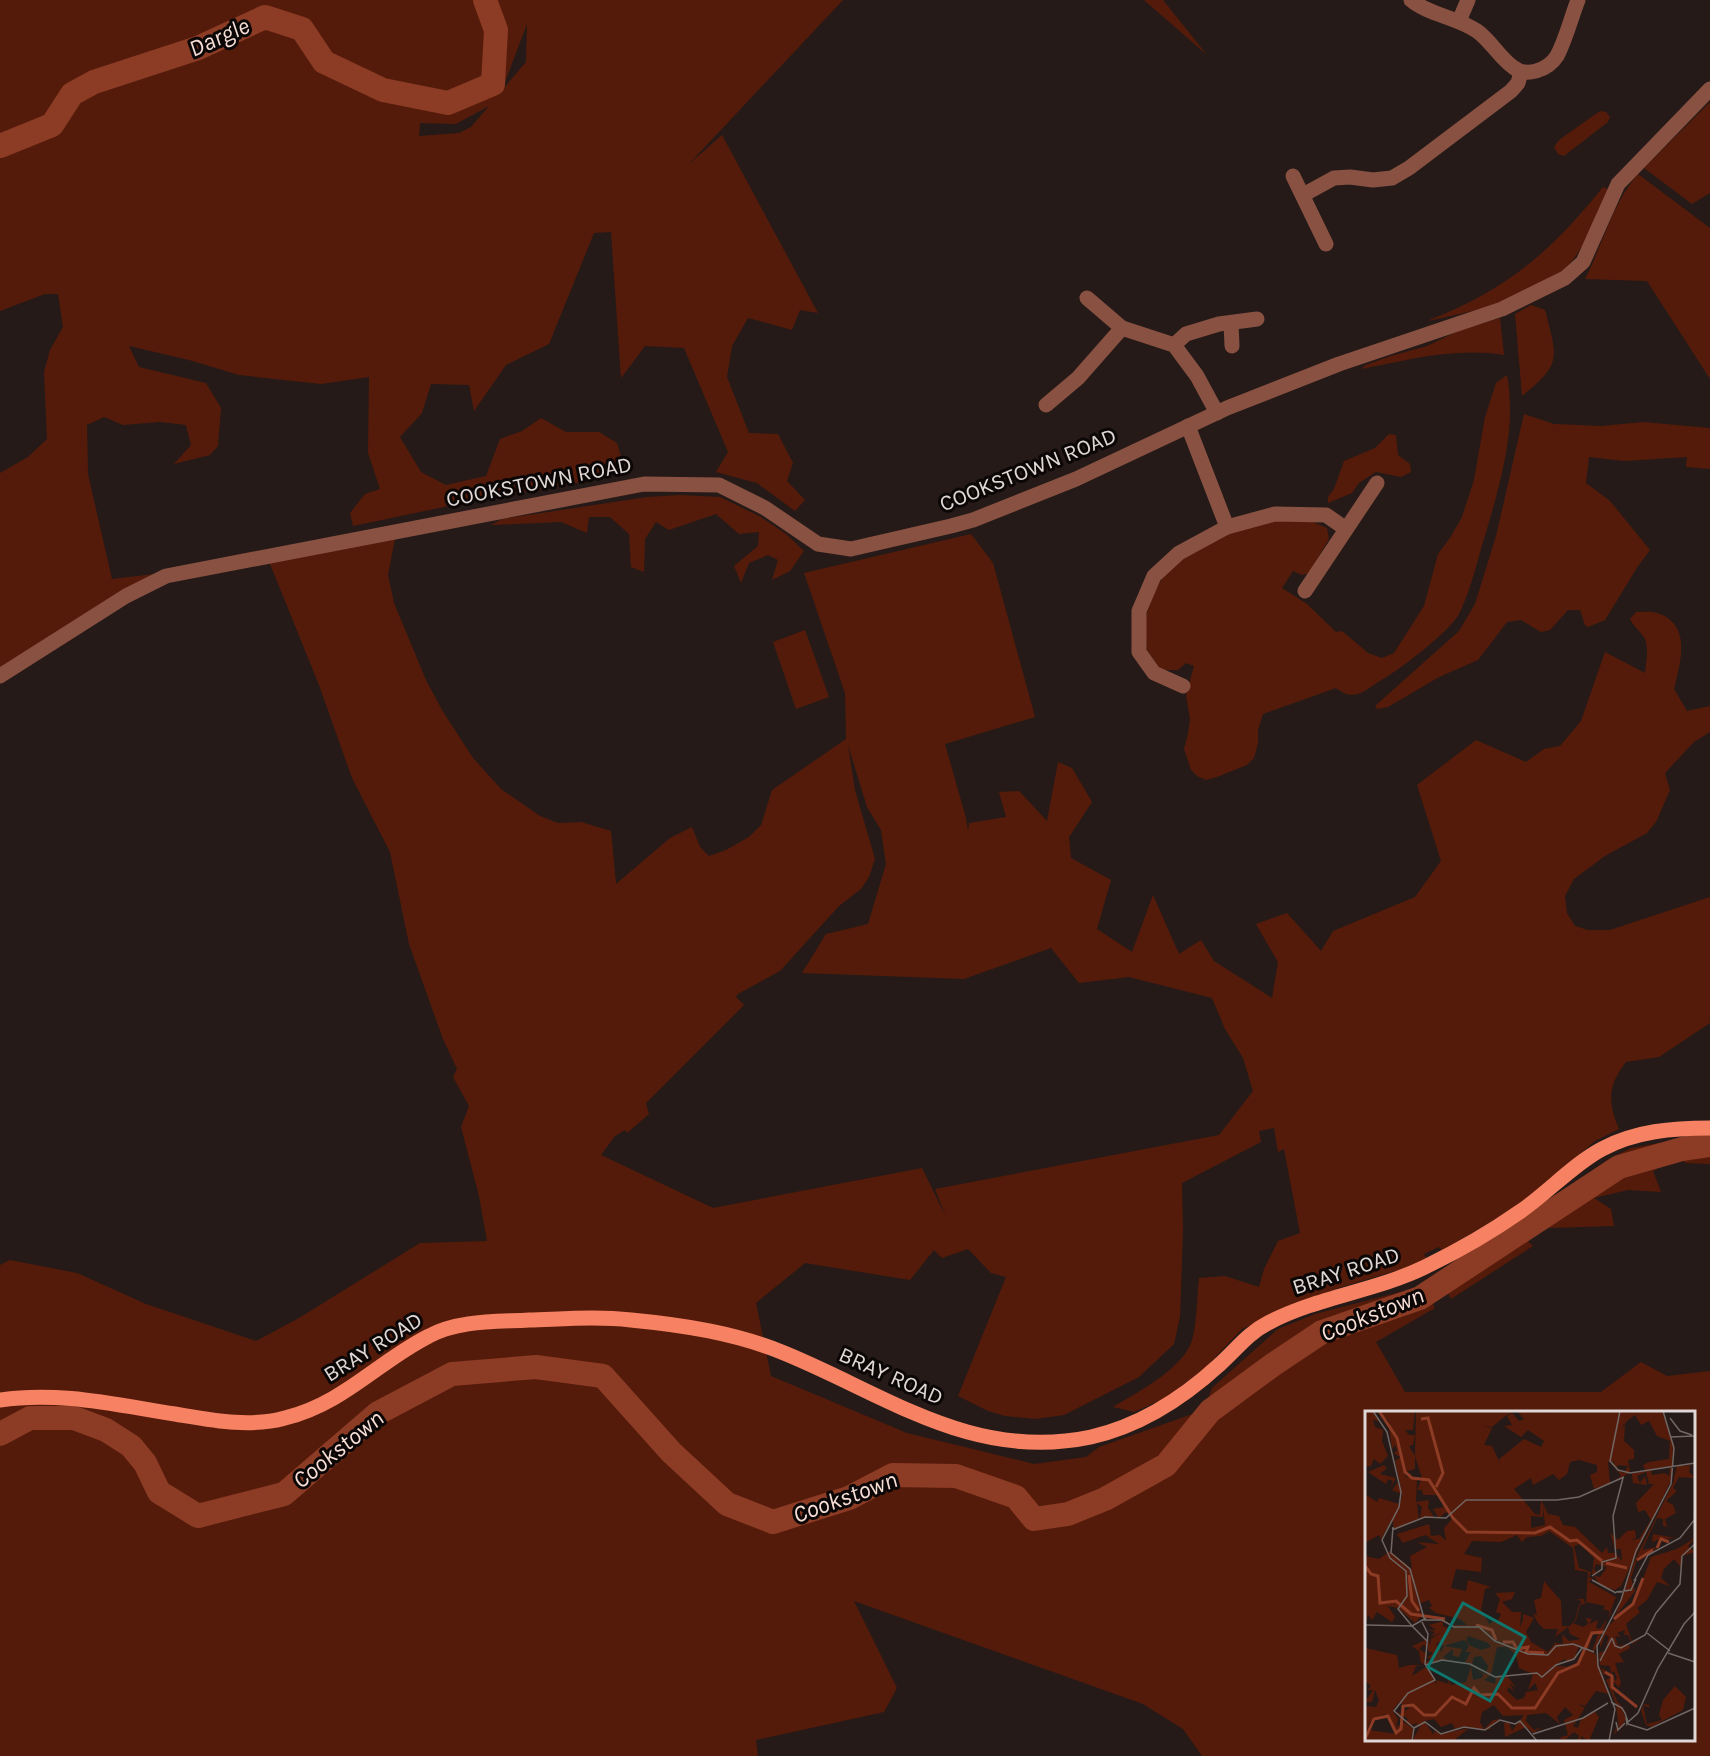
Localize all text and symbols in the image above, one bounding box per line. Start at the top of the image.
water label: Dargle [184,11,254,63]
street label: COOKSTOWN ROAD [936,423,1120,517]
street label: COOKSTOWN ROAD [444,451,634,513]
street label: BRAY ROAD [1289,1241,1403,1301]
water label: Cookstown [1316,1281,1428,1347]
street label: BRAY ROAD [319,1306,427,1388]
street label: BRAY ROAD [835,1341,947,1411]
water label: Cookstown [287,1404,389,1494]
inset map [1365,1411,1695,1741]
water label: Cookstown [789,1465,901,1529]

